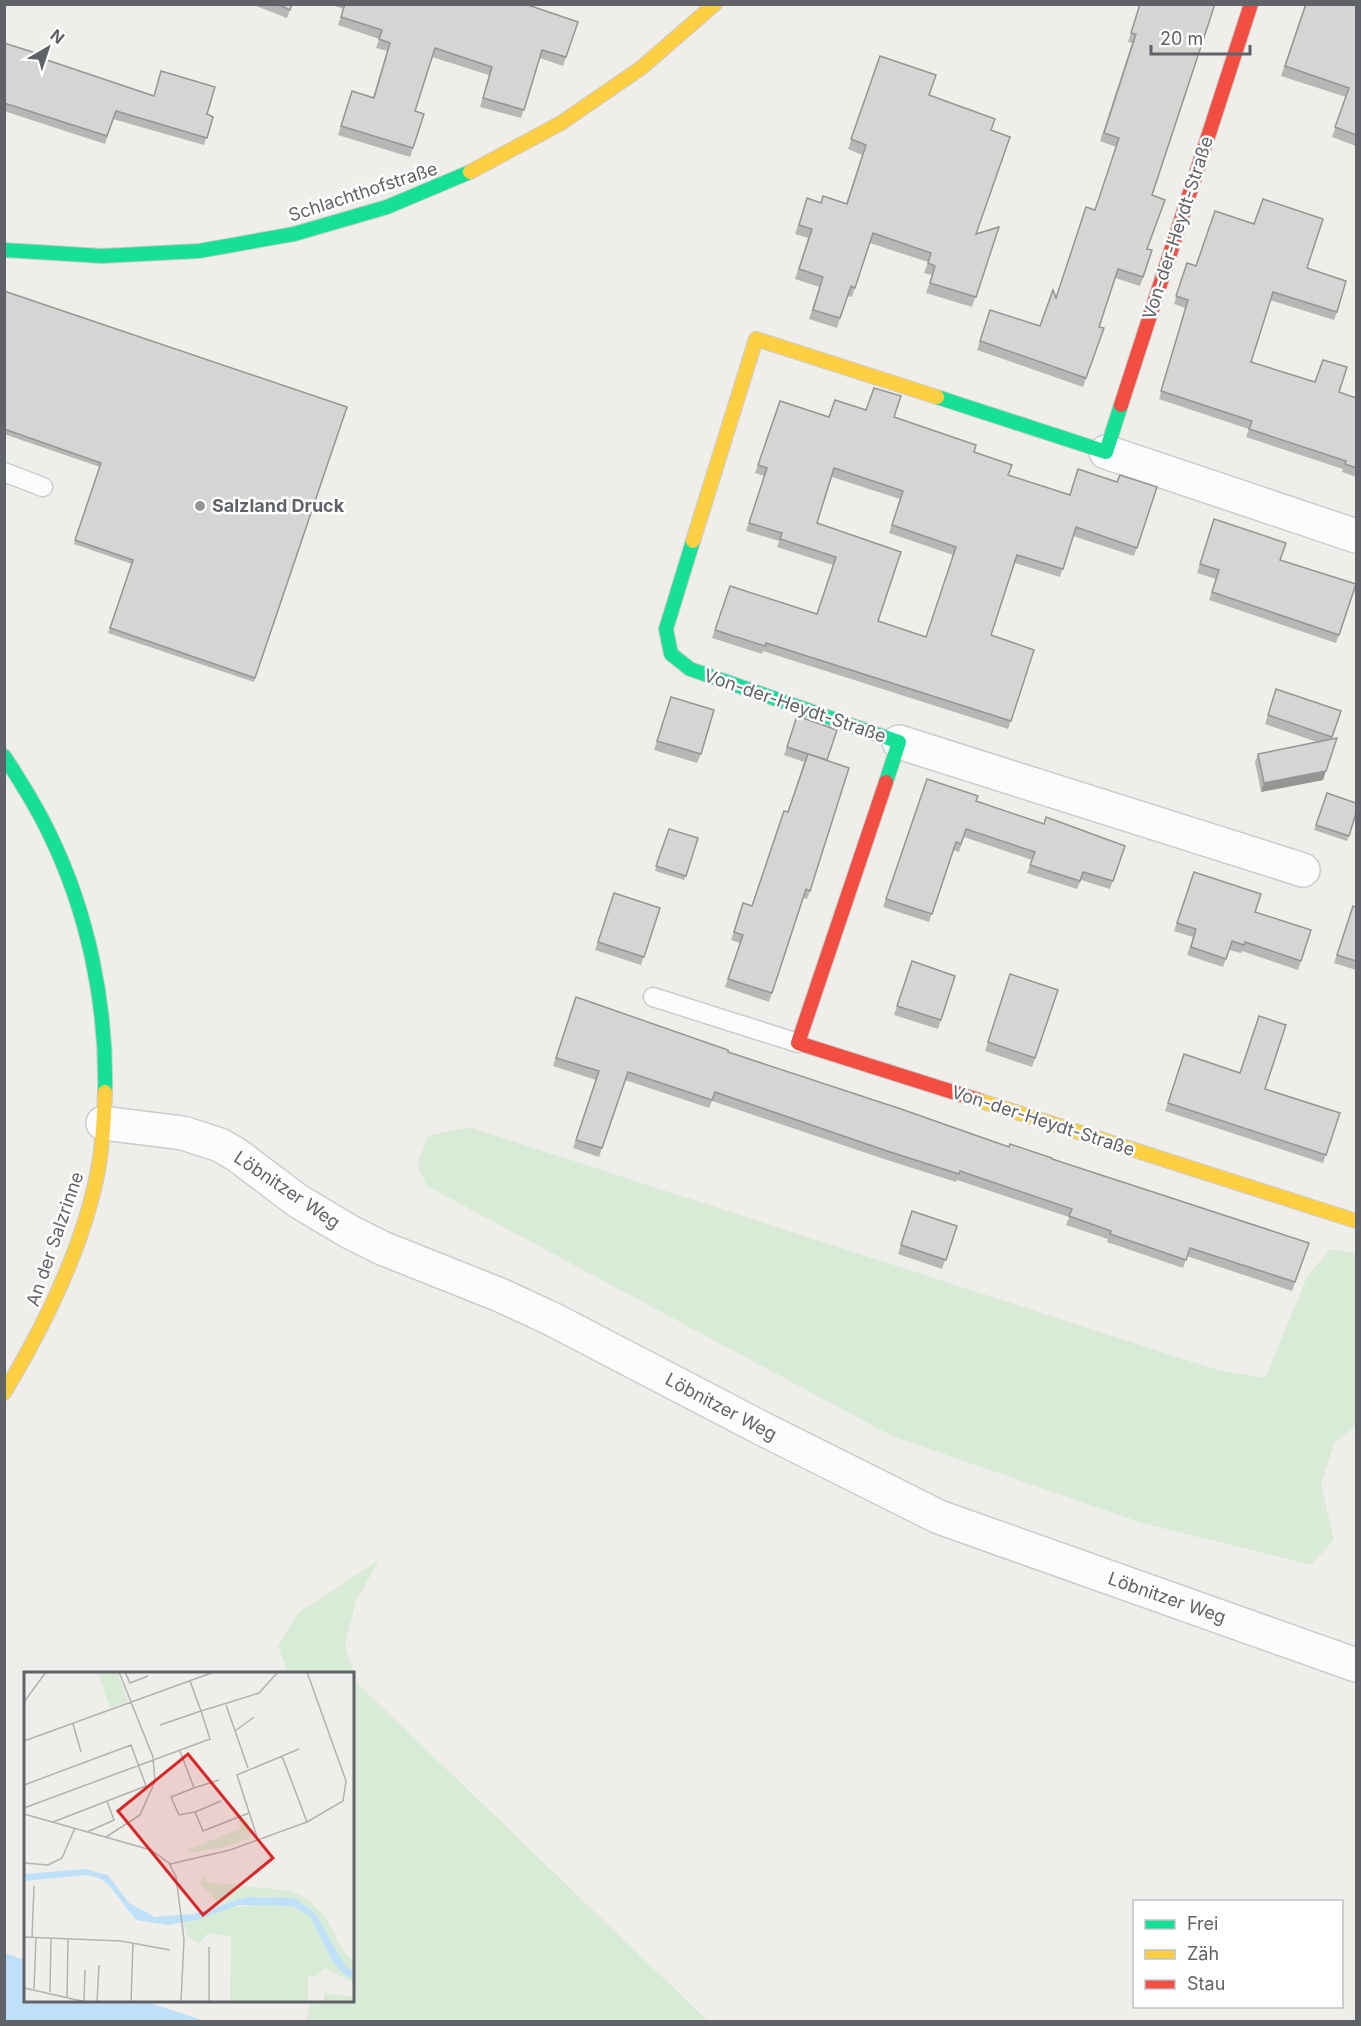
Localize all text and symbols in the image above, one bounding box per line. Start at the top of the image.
north arrow [18,18,78,78]
scale bar [1151,18,1250,56]
text: N [46,25,68,48]
text: 20 m [1160,28,1203,49]
street label: Von-der-Heydt-Straße [1138,134,1217,322]
street label: Schlachthofstraße [286,158,440,226]
place label: Salzland Druck [212,495,345,516]
marker: Salzland Druck [193,499,207,513]
street label: Von-der-Heydt-Straße [701,664,889,747]
street label: Von-der-Heydt-Straße [949,1081,1137,1160]
street label: Löbnitzer Weg [230,1146,344,1233]
street label: An der Salzrinne [22,1169,87,1309]
street label: Löbnitzer Weg [662,1368,781,1445]
street label: Löbnitzer Weg [1105,1568,1229,1628]
inset map [24,1672,354,2002]
legend [1133,1900,1343,2008]
text: Frei [1187,1913,1218,1934]
text: Zäh [1187,1943,1219,1964]
text: Stau [1187,1973,1225,1994]

